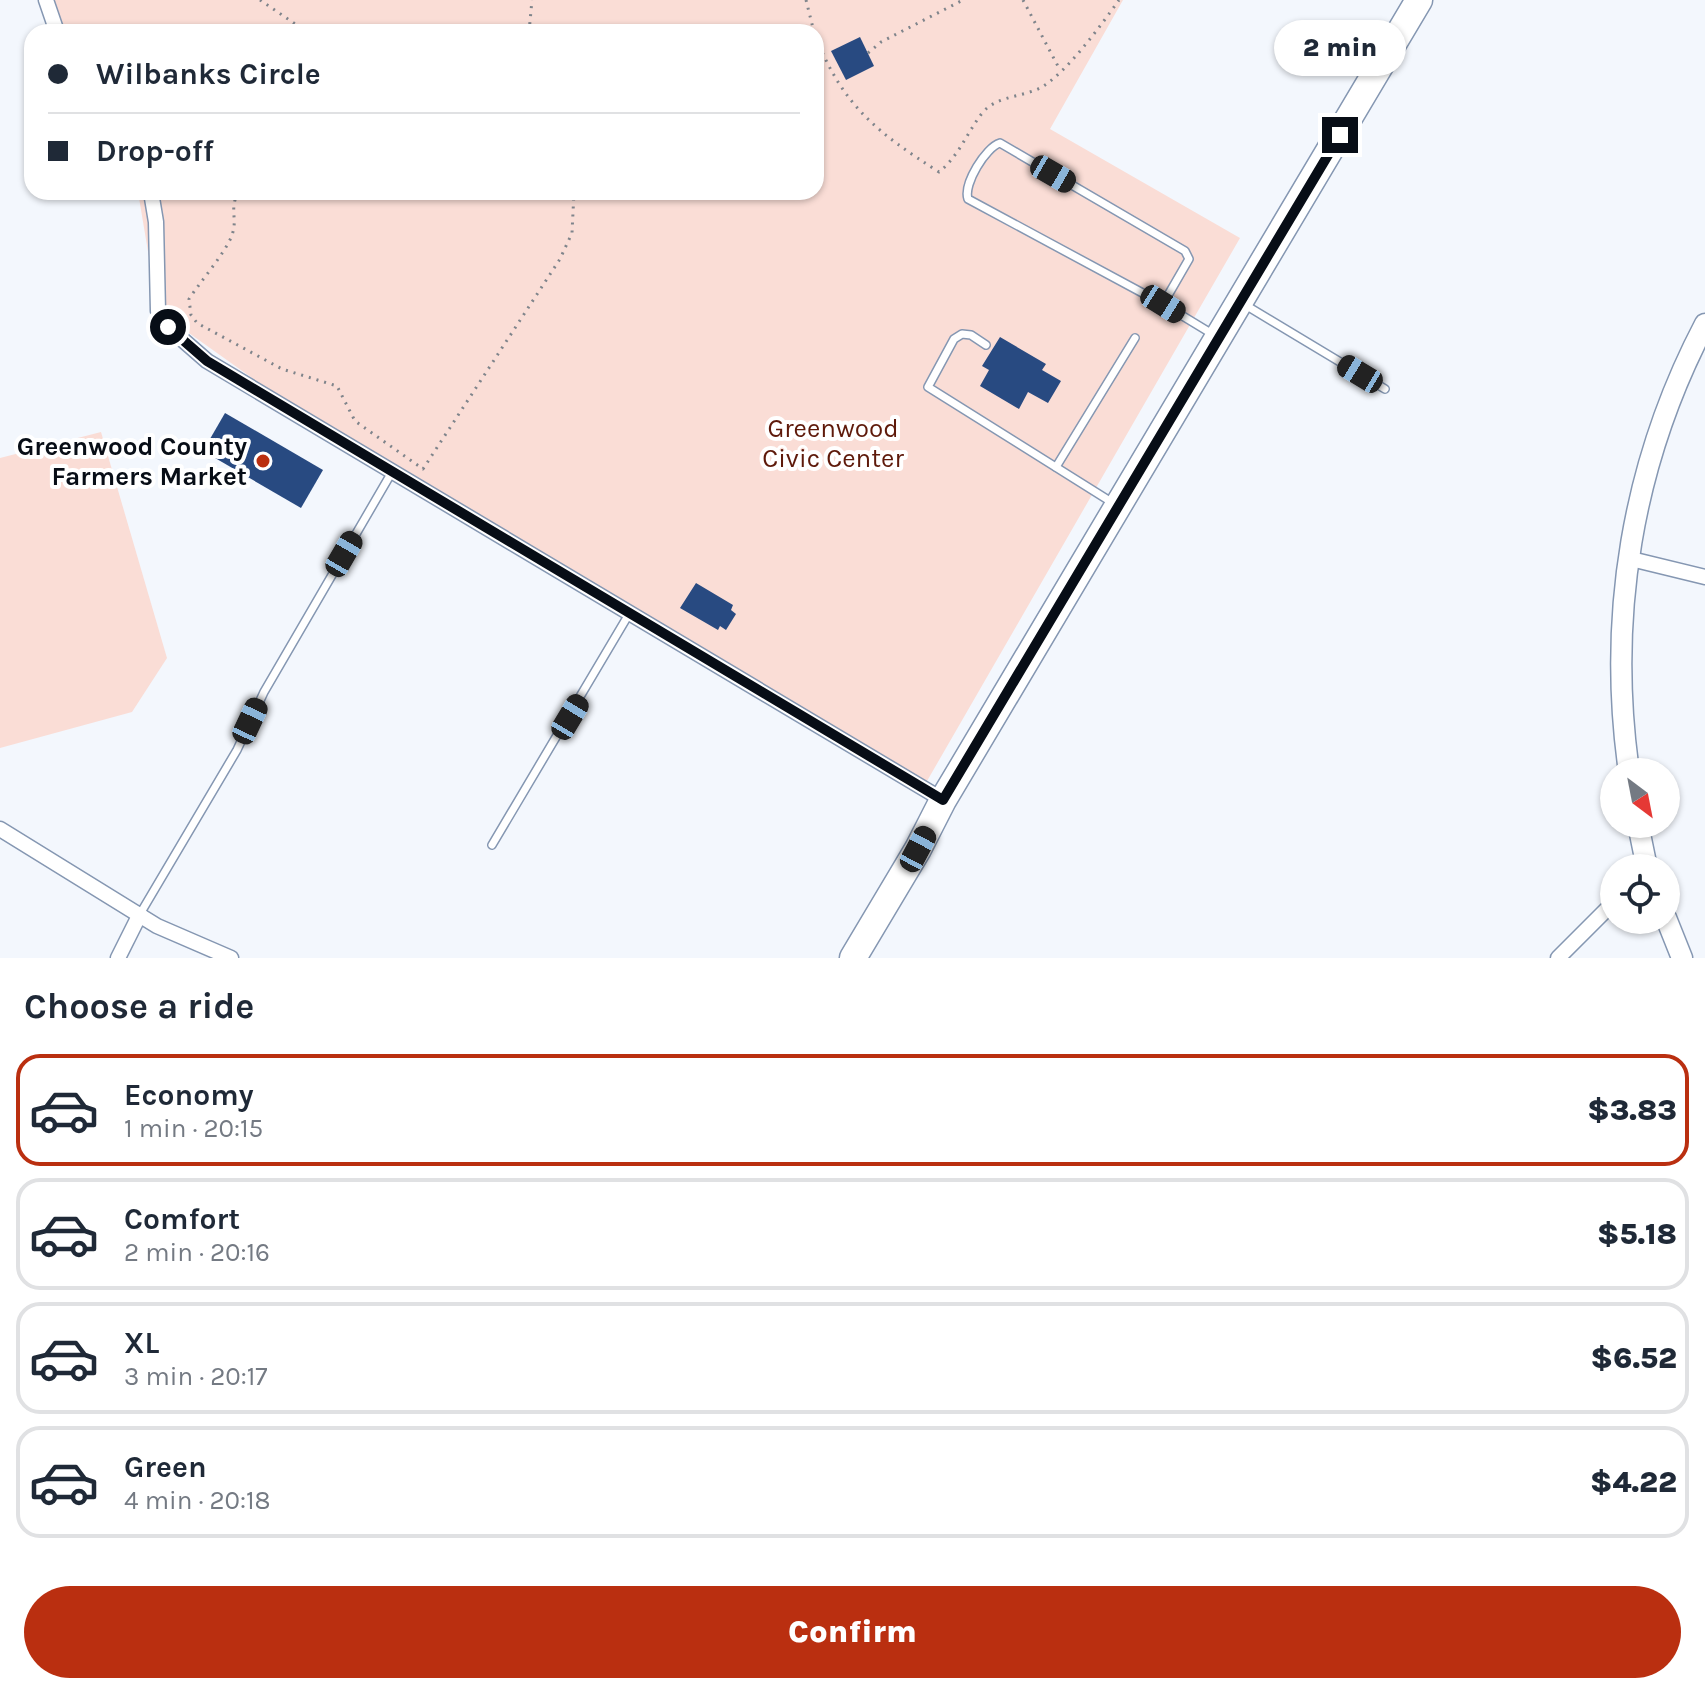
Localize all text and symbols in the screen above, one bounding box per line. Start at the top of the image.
callout: 2 min [1274,19,1406,75]
text: 2 min [1303,32,1377,63]
text: Wilbanks Circle [96,56,321,92]
route end [1322,117,1358,153]
text: Drop-off [96,133,214,169]
car [1026,152,1080,196]
car [1136,281,1190,327]
route start [150,309,186,345]
car [1333,351,1387,397]
park label: Greenwood Civic Center [762,413,904,474]
place label: Greenwood County Farmers Market [17,431,247,492]
marker: Greenwood County Farmers Market [254,452,272,470]
car [322,527,366,581]
car [547,690,593,744]
car [229,694,271,748]
north arrow [1600,758,1680,838]
map controls [1600,758,1680,934]
car [896,822,940,876]
button: locate [1600,854,1680,934]
text: Choose a ride [24,985,254,1027]
icon: car [28,1074,100,1146]
text: Economy [124,1077,254,1113]
text: $3.83 [1587,1092,1677,1128]
text: 1 min · 20:15 [124,1113,263,1144]
icon: car [28,1198,100,1270]
text: Comfort [124,1201,240,1237]
text: $5.18 [1597,1216,1677,1252]
text: 2 min · 20:16 [124,1237,270,1268]
icon: car [28,1322,100,1394]
text: XL [124,1325,159,1361]
text: $6.52 [1591,1340,1677,1376]
text: 3 min · 20:17 [124,1361,268,1392]
icon: car [28,1446,100,1518]
text: Green [124,1449,207,1485]
text: $4.22 [1590,1464,1677,1500]
text: 4 min · 20:18 [124,1485,271,1516]
button: Confirm [24,1586,1681,1678]

